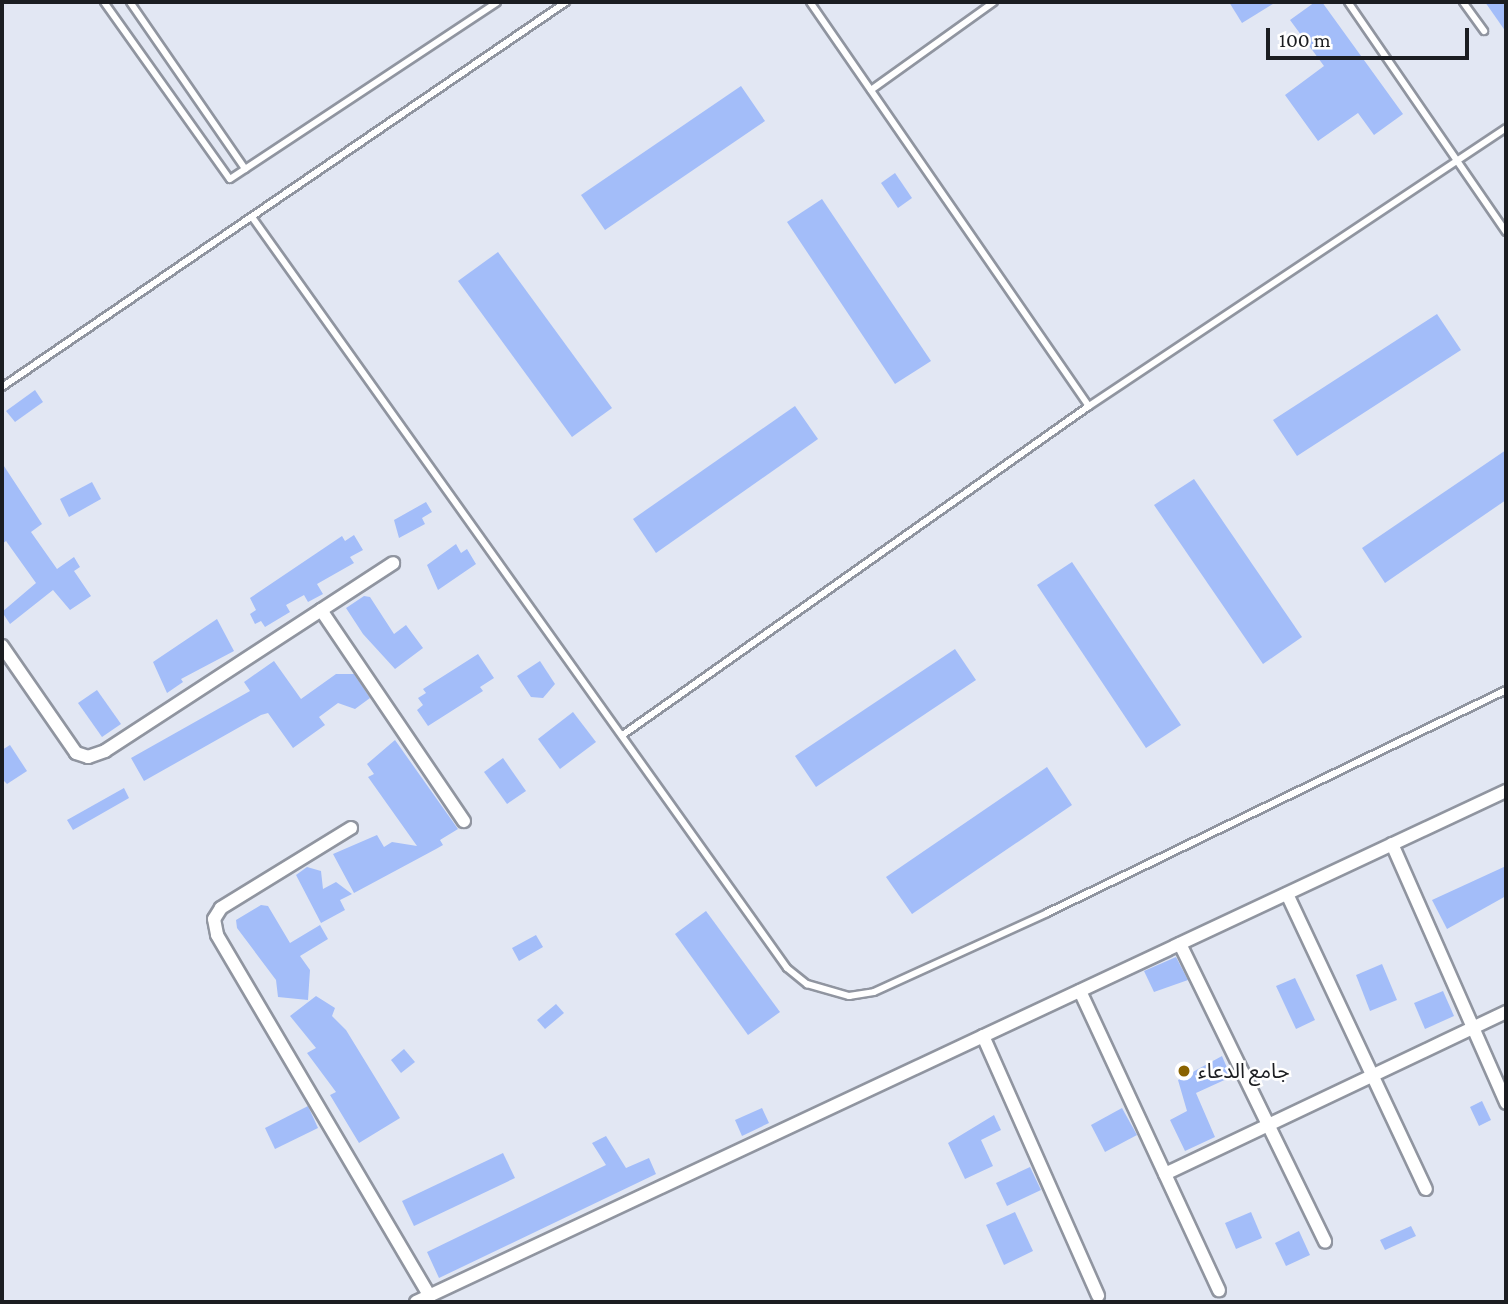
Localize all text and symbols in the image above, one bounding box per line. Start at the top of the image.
scale bar [1270,14,1473,58]
text: 100 m [1279,28,1331,52]
place label: جامع الدعاء [1198,1058,1290,1084]
marker: جامع الدعاء [1176,1063,1192,1079]

